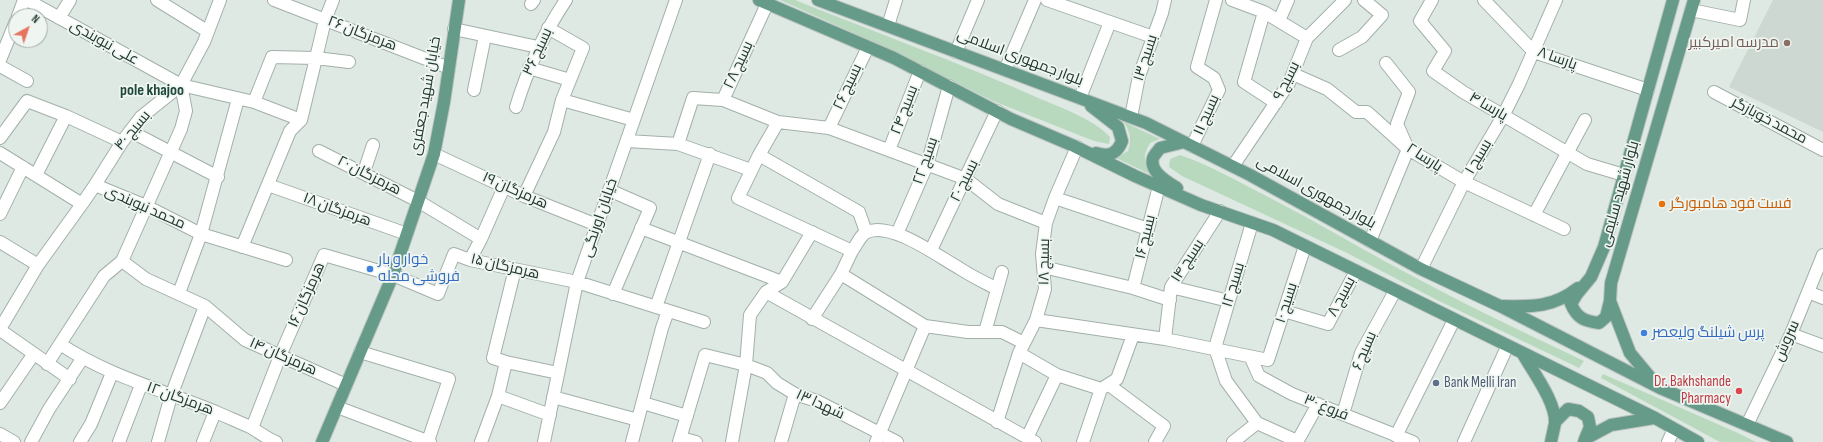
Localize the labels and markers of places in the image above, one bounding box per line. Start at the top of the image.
place label: مدرسه امیرکبیر [1689,34,1779,52]
marker: مدرسه امیرکبیر [1782,38,1792,48]
place label: فست فود هامبورگر [1670,195,1792,213]
marker: فست فود هامبورگر [1657,199,1667,209]
place label: خوار و بار فروشی محله [378,251,460,286]
marker: خوار و بار فروشی محله [365,264,375,274]
place label: پرس شیلنگ ولیعصر [1652,324,1765,342]
marker: پرس شیلنگ ولیعصر [1639,328,1649,338]
place label: Dr. Bakhshande Pharmacy [1654,373,1731,408]
place label: Bank Melli Iran [1444,374,1516,392]
marker: Bank Melli Iran [1431,378,1441,388]
marker: Dr. Bakhshande Pharmacy [1734,386,1744,396]

